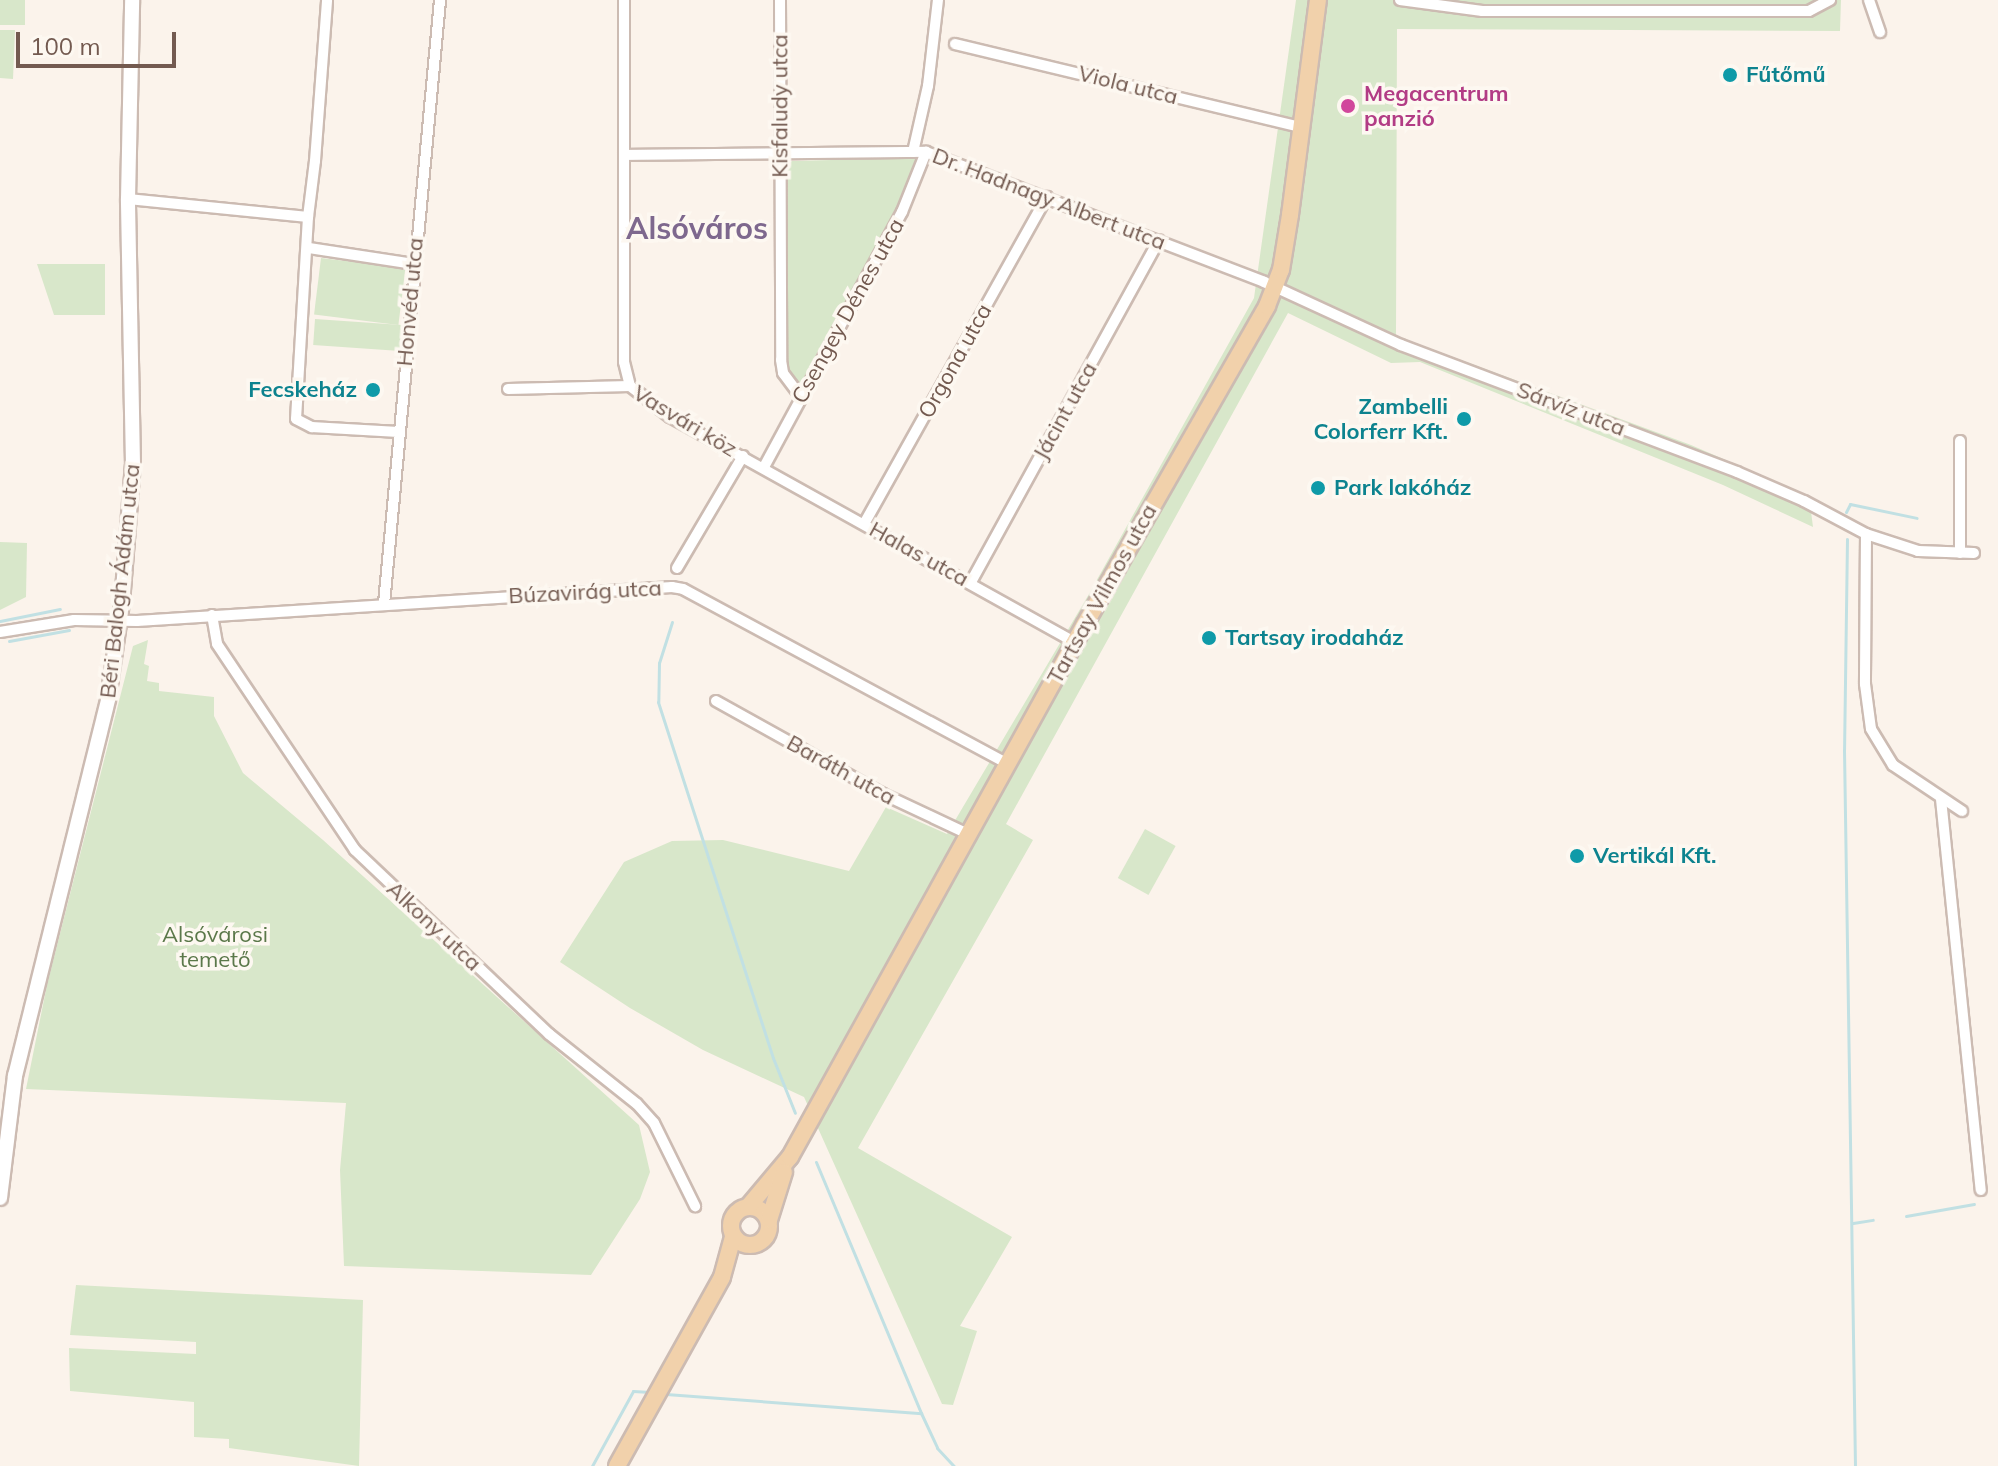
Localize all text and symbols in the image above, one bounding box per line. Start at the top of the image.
scale bar [20,16,180,66]
text: 100 m [30,31,101,61]
street label: Kisfaludy utca [767,34,793,178]
street label: Viola utca [1076,60,1180,110]
place label: Fűtőmű [1746,62,1826,88]
marker: Fűtőmű [1721,66,1739,84]
place label: Megacentrum panzió [1364,80,1509,132]
marker: Megacentrum panzió [1339,97,1357,115]
street label: Dr. Hadnagy Albert utca [929,142,1169,256]
district label: Alsóváros [626,210,768,246]
street label: Csengey Dénes utca [786,214,910,408]
street label: Honvéd utca [391,237,429,367]
street label: Orgona utca [913,299,997,423]
street label: Jácint utca [1027,358,1103,464]
street label: Sárvíz utca [1513,376,1629,442]
place label: Fecskeház [248,377,357,403]
street label: Vasvári köz [628,380,742,462]
marker: Fecskeház [364,381,382,399]
place label: Zambelli Colorferr Kft. [1313,393,1448,444]
marker: Zambelli Colorferr Kft. [1455,410,1473,428]
street label: Béri Balogh Ádám utca [95,462,145,700]
place label: Park lakóház [1334,475,1471,501]
marker: Park lakóház [1309,479,1327,497]
street label: Tartsay Vilmos utca [1042,500,1162,688]
street label: Halas utca [865,516,973,592]
street label: Búzavirág utca [508,575,662,609]
place label: Tartsay irodaház [1225,625,1404,651]
marker: Tartsay irodaház [1200,629,1218,647]
street label: Baráth utca [782,729,900,811]
place label: Vertikál Kft. [1593,843,1716,869]
marker: Vertikál Kft. [1568,847,1586,865]
street label: Alkony utca [381,876,487,976]
park label: Alsóvárosi temető [162,921,268,972]

